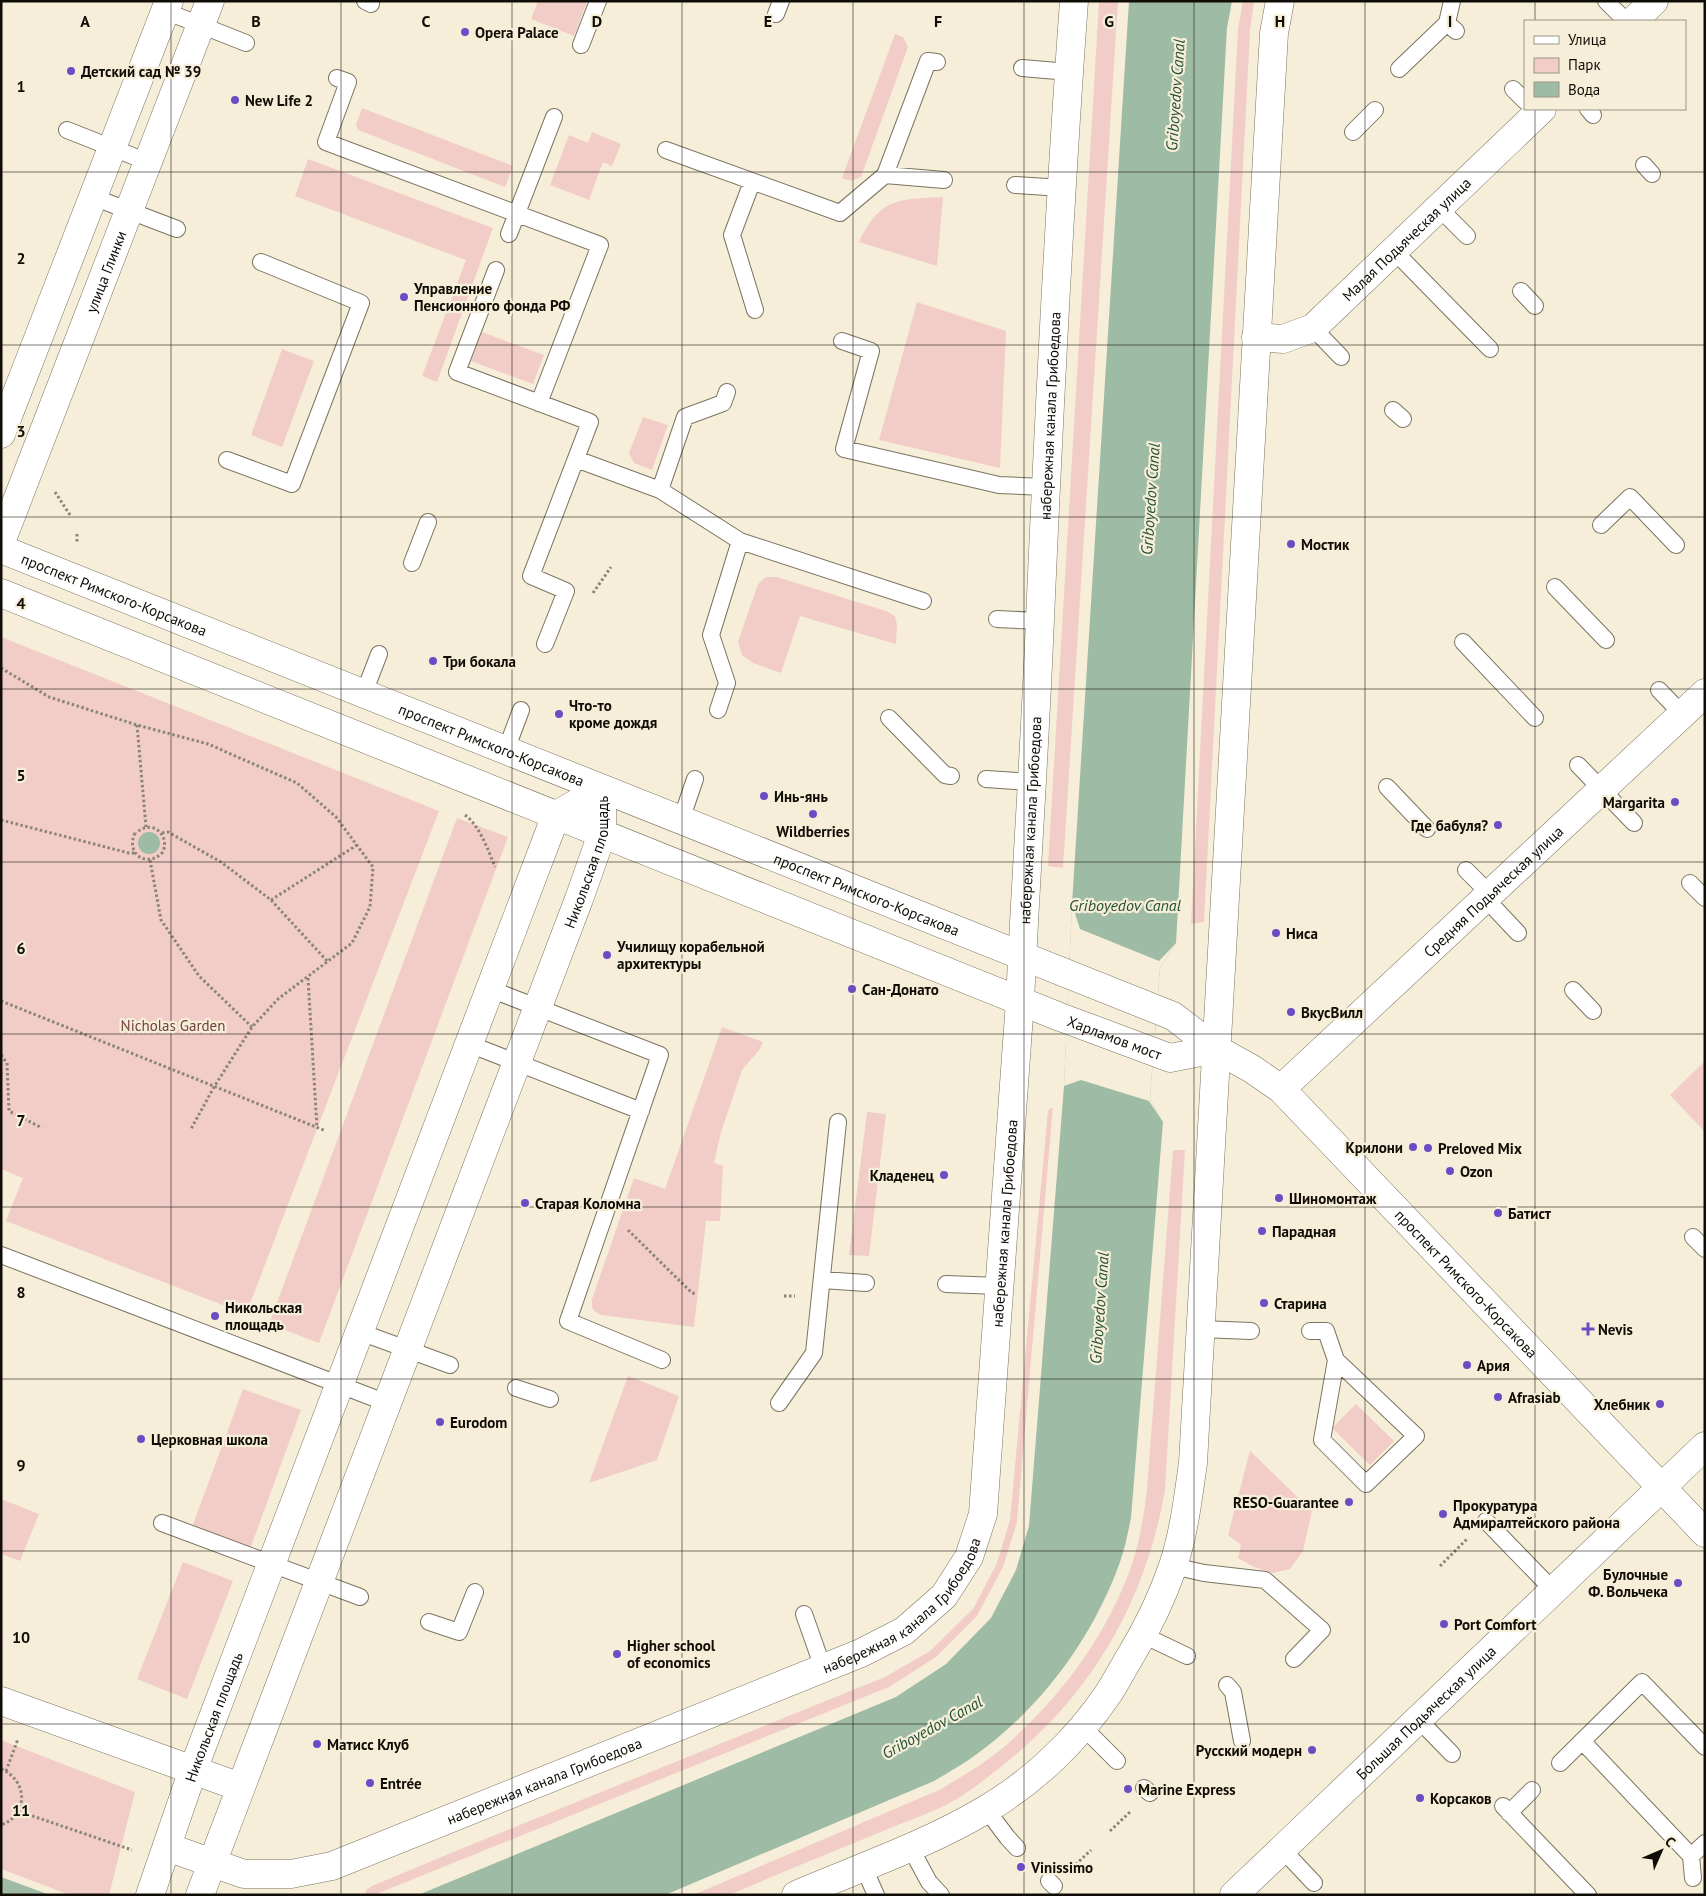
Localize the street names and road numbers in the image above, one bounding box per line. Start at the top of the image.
street label: Малая Подьяческая улица [1338,173,1475,305]
street label: улица Глинки [81,228,130,315]
street label: набережная канала Грибоедова [1035,311,1064,520]
street label: проспект Римского-Корсакова [19,549,210,640]
street label: проспект Римского-Корсакова [396,699,587,790]
street label: набережная канала Грибоедова [1014,716,1045,925]
street label: Никольская площадь [559,796,612,931]
street label: Средняя Подьяческая улица [1419,821,1567,961]
street label: проспект Римского-Корсакова [771,848,962,940]
street label: Харламов мост [1065,1011,1164,1064]
street label: набережная канала Грибоедова [987,1119,1021,1328]
street label: проспект Римского-Корсакова [1391,1205,1542,1362]
street label: набережная канала Грибоедова [820,1535,984,1677]
street label: Большая Подьяческая улица [1352,1641,1500,1783]
street label: Никольская площадь [180,1649,247,1784]
street label: набережная канала Грибоедова [444,1733,644,1828]

